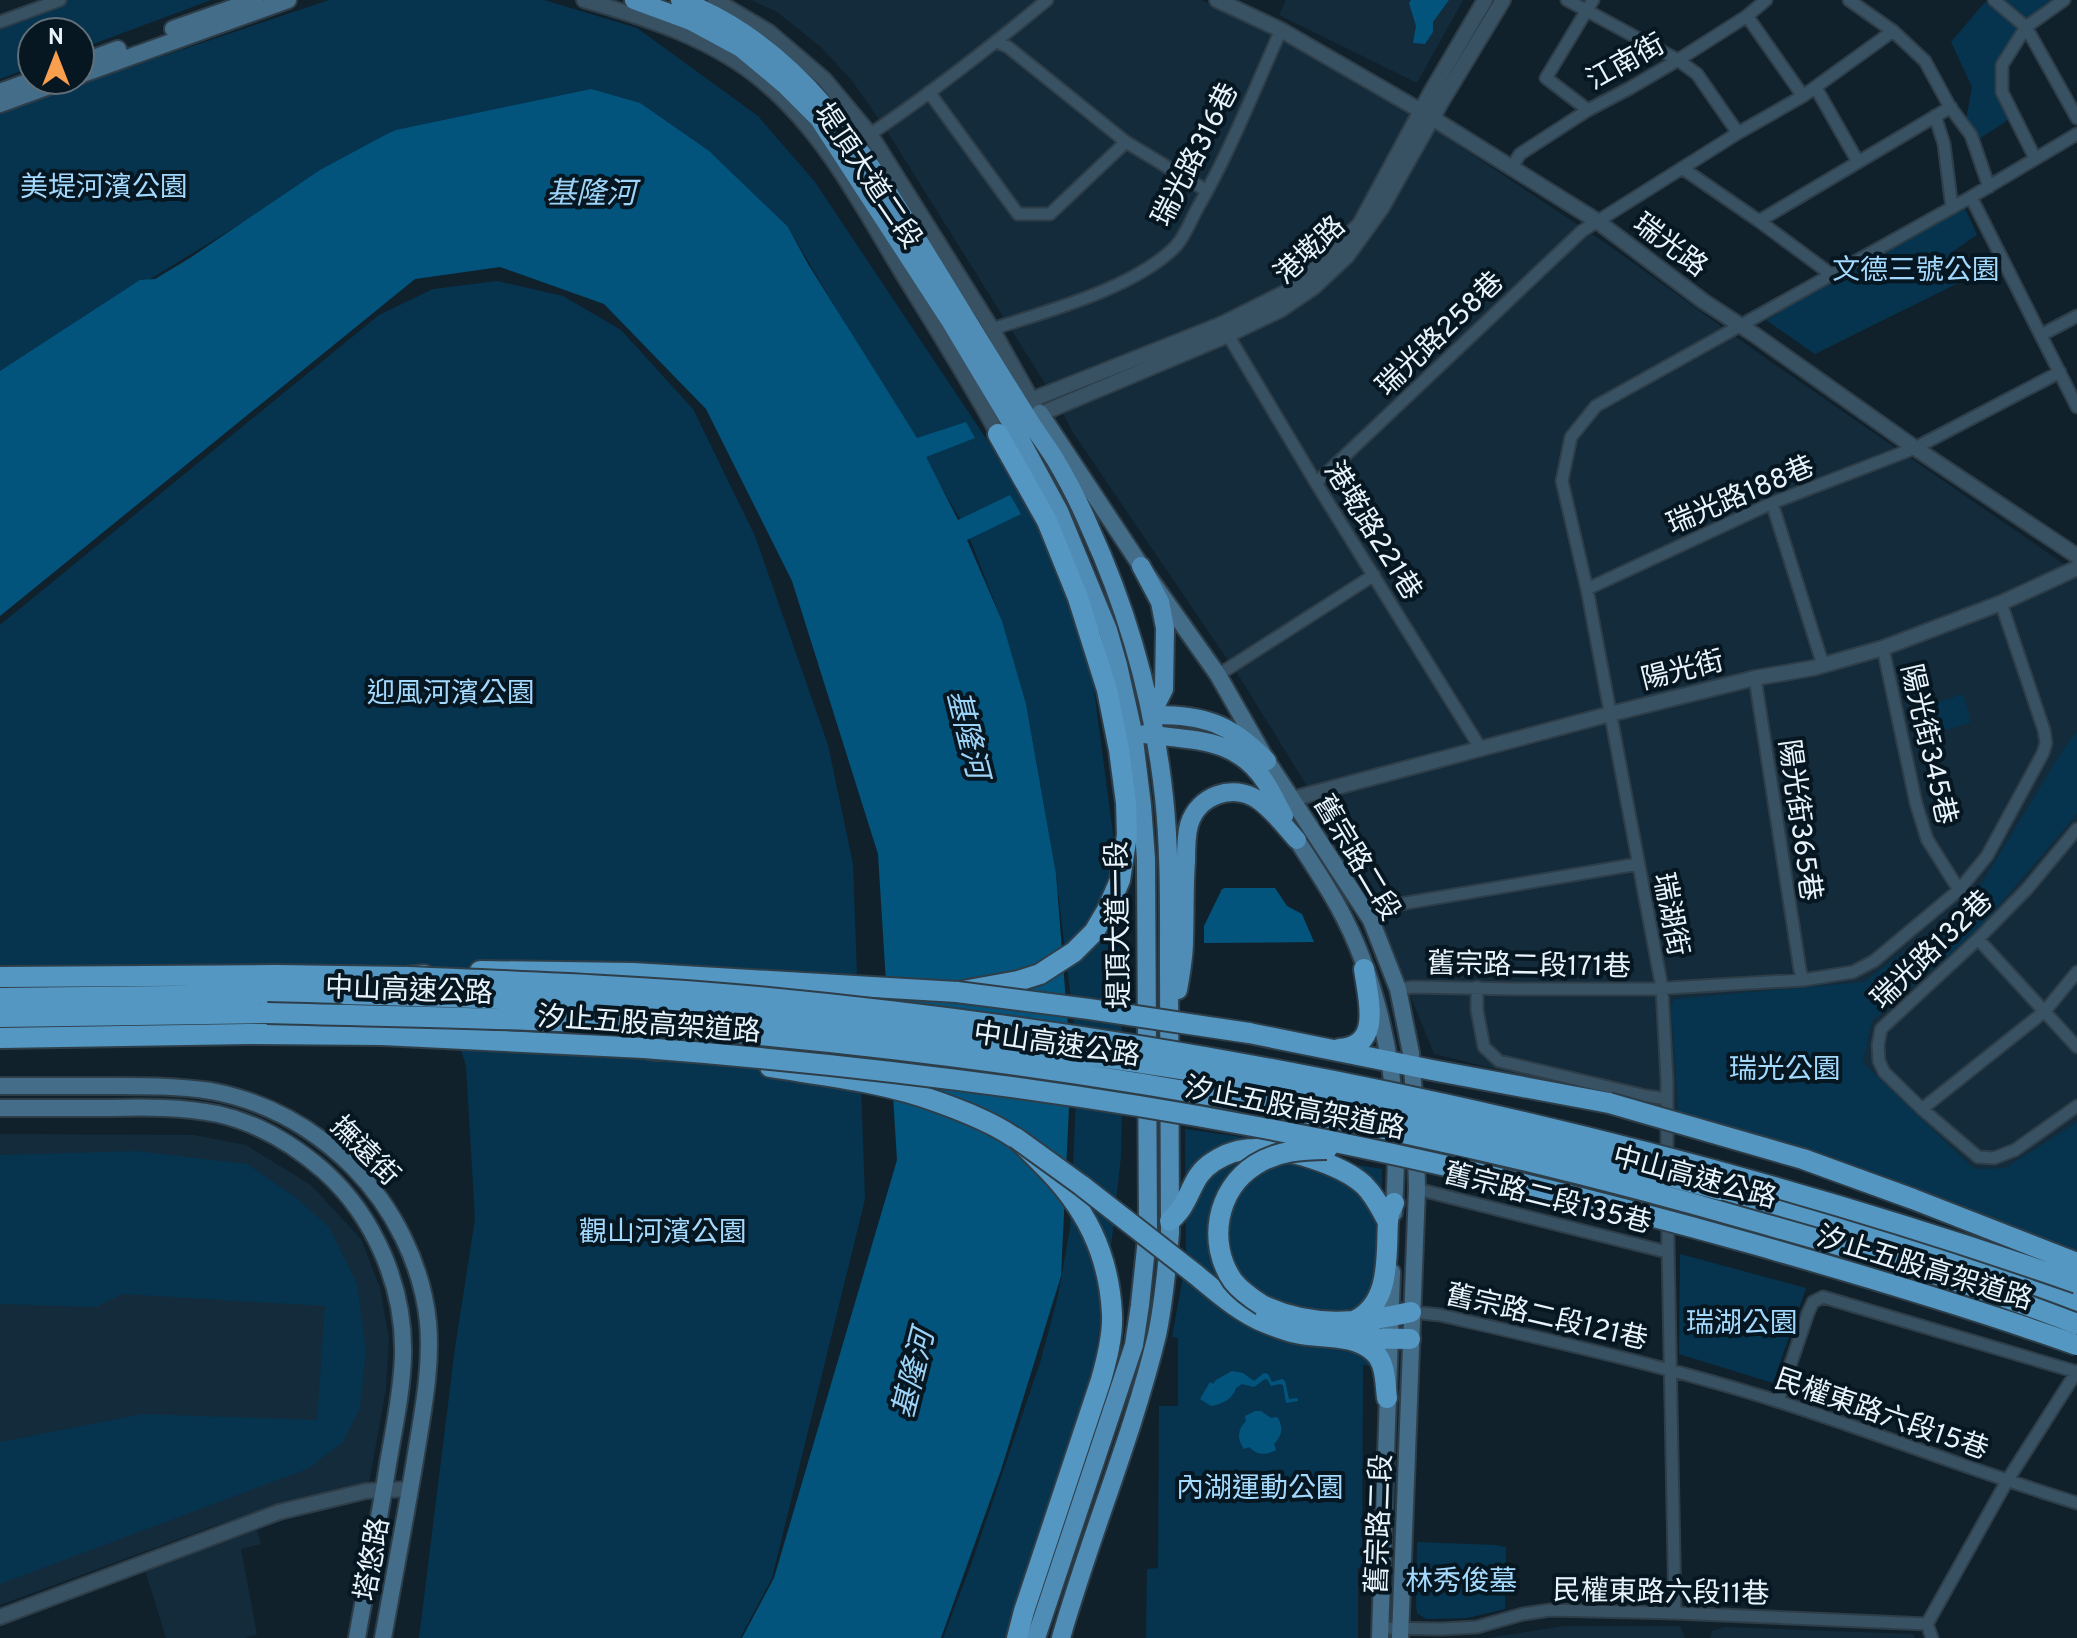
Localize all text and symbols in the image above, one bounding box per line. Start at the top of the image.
north arrow [16,16,96,96]
text: N [48,25,64,52]
street label: 江南街 [1581,28,1672,100]
street label: 瑞光路316巷 [1145,78,1248,233]
street label: 堤頂大道二段 [805,97,928,256]
park label: 美堤河濱公園 [20,171,188,207]
water label: 基隆河 [546,177,641,214]
street label: 瑞光路 [1625,207,1714,286]
street label: 港墘路 [1268,209,1354,293]
park label: 文德三號公園 [1832,254,2000,290]
street label: 瑞光路258巷 [1370,265,1512,405]
street label: 瑞光路188巷 [1662,450,1820,544]
street label: 港墘路221巷 [1315,456,1428,608]
street label: 陽光街 [1638,644,1728,700]
street label: 陽光街345巷 [1891,661,1963,828]
park label: 迎風河濱公園 [367,677,535,713]
water label: 基隆河 [937,686,996,788]
street label: 陽光街365巷 [1769,737,1827,904]
street label: 舊宗路二段 [1304,789,1407,928]
street label: 堤頂大道一段 [1101,841,1139,1009]
street label: 瑞湖街 [1643,870,1695,959]
street label: 瑞光路132巷 [1865,884,2002,1018]
street label: 舊宗路二段171巷 [1427,947,1631,987]
street label: 中山高速公路 [324,971,493,1013]
street label: 汐止五股高架道路 [536,1000,762,1052]
street label: 中山高速公路 [971,1016,1142,1075]
park label: 瑞光公園 [1729,1053,1841,1089]
street label: 汐止五股高架道路 [1181,1071,1408,1149]
street label: 撫遠街 [321,1110,406,1195]
street label: 中山高速公路 [1608,1140,1780,1218]
street label: 舊宗路二段135巷 [1440,1157,1655,1243]
park label: 觀山河濱公園 [579,1216,747,1252]
street label: 汐止五股高架道路 [1812,1220,2036,1320]
street label: 舊宗路二段121巷 [1442,1278,1651,1360]
park label: 瑞湖公園 [1686,1307,1798,1343]
water label: 基隆河 [887,1322,945,1423]
street label: 民權東路六段15巷 [1769,1362,1993,1469]
street label: 舊宗路二段 [1361,1454,1401,1595]
park label: 內湖運動公園 [1176,1472,1344,1508]
street label: 塔悠路 [349,1515,399,1604]
park label: 林秀俊墓 [1405,1565,1517,1601]
street label: 民權東路六段11巷 [1552,1574,1770,1614]

